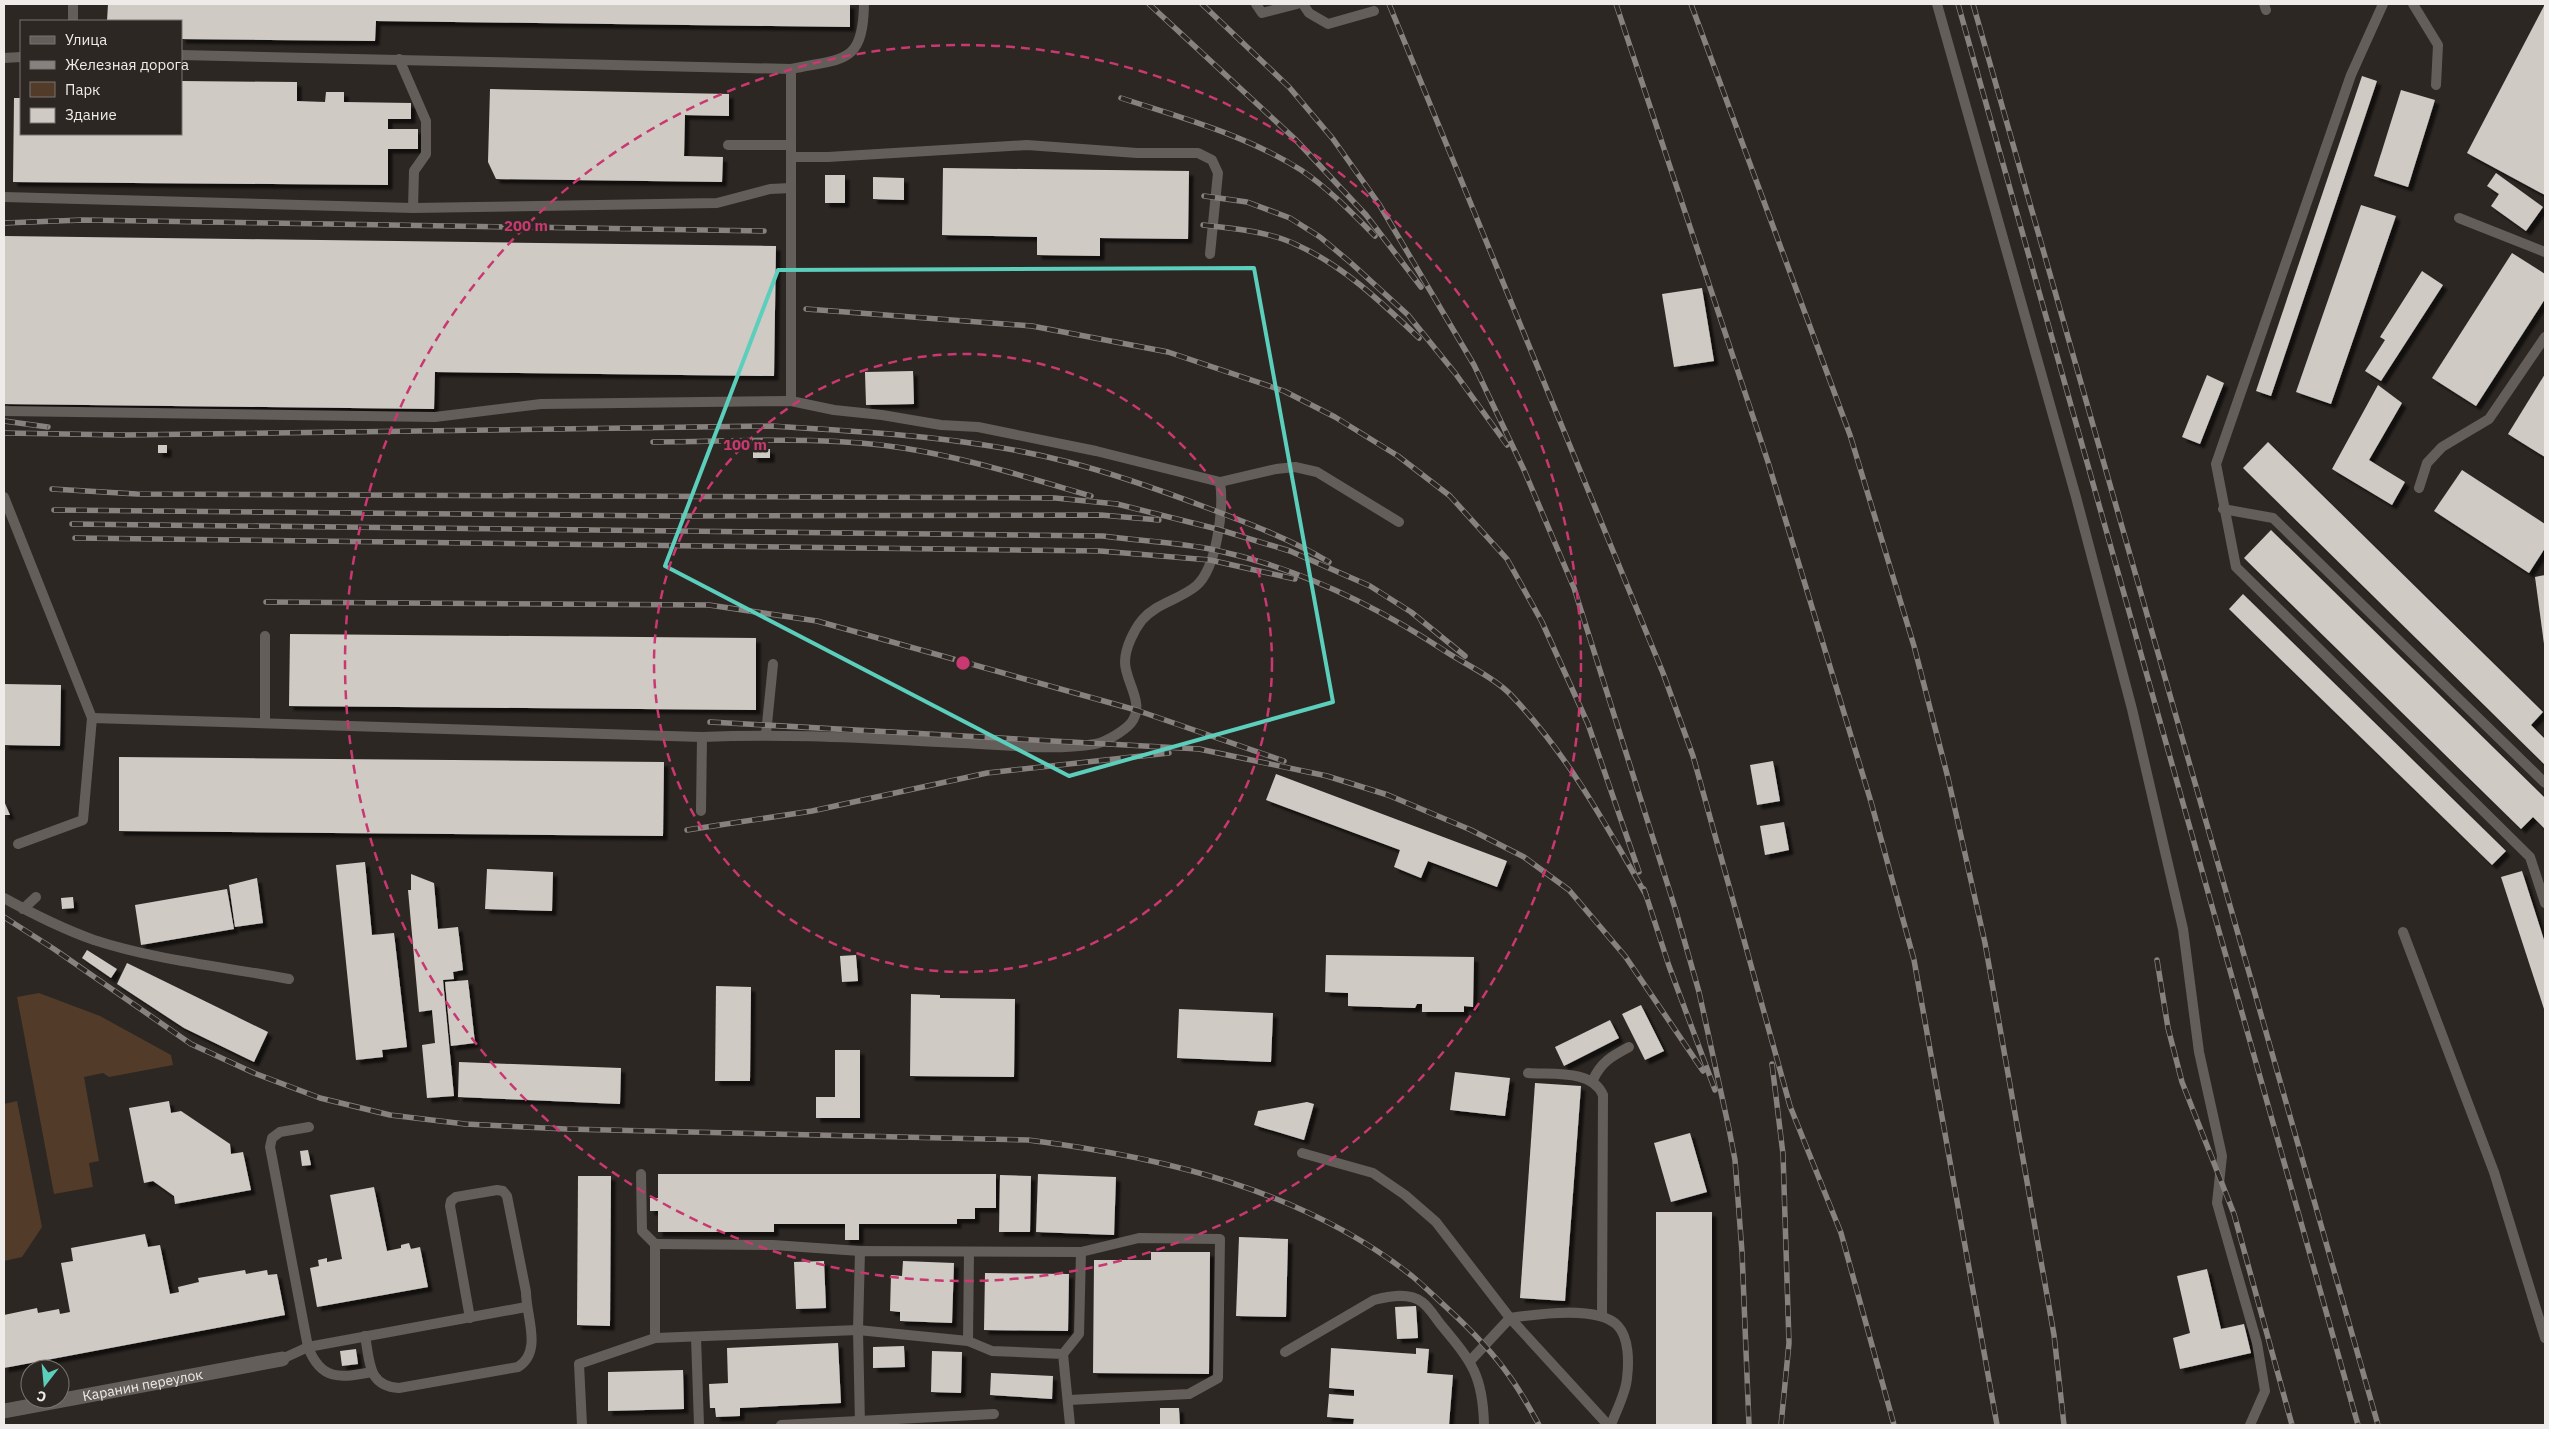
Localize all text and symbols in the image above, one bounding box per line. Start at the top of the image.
legend [20,20,182,135]
text: Улица [65,30,107,49]
text: Железная дорога [65,55,189,74]
text: Парк [65,80,100,99]
text: Здание [65,105,117,124]
text: 200 m [504,216,548,235]
text: 100 m [723,435,767,454]
centre of rings [954,654,972,672]
north arrow [20,1359,70,1409]
street label: Каранин переулок [81,1365,205,1405]
text: С [35,1387,48,1406]

